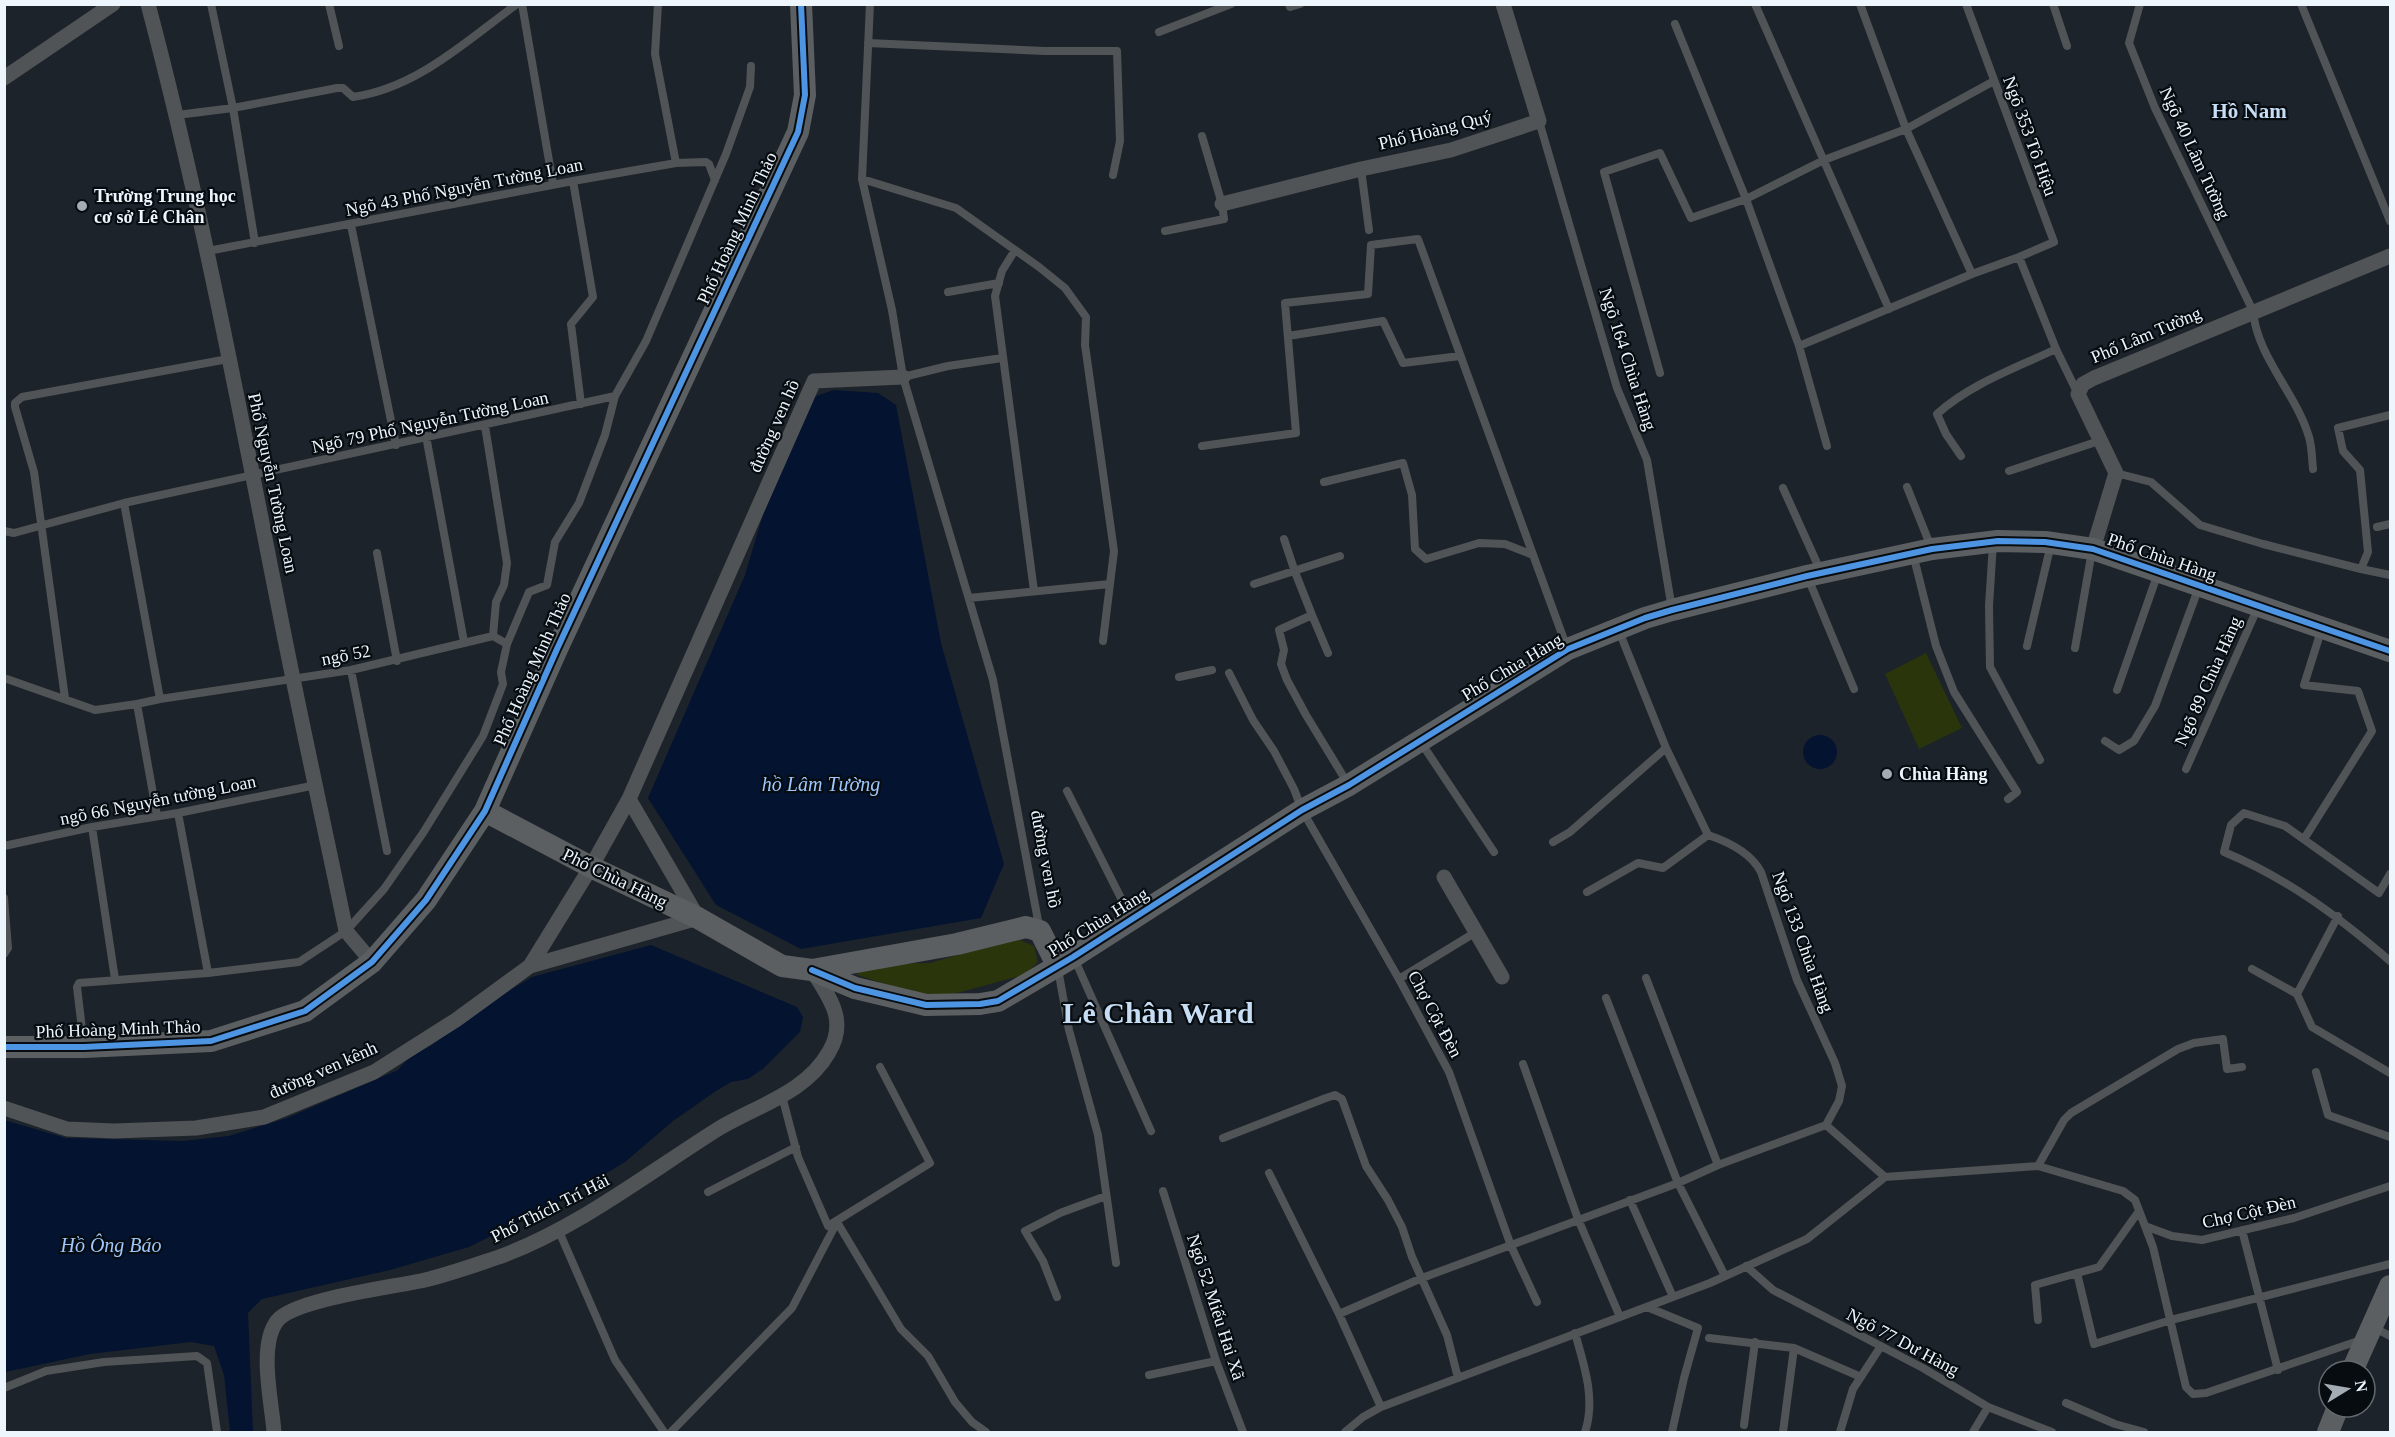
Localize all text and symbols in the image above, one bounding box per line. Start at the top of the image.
street label: Ngõ 353 Tô Hiệu [1999,73,2061,199]
street label: Ngõ 40 Lâm Tường [2156,84,2234,222]
district label: Hồ Nam [2211,99,2287,123]
street label: Phố Hoàng Quý [1376,106,1494,154]
street label: Phố Hoàng Minh Thảo [693,149,781,307]
street label: Ngõ 43 Phố Nguyễn Tường Loan [344,154,584,220]
place label: Trường Trung học cơ sở Lê Chân [94,186,236,227]
marker: Trường Trung học cơ sở Lê Chân [75,199,89,213]
street label: Ngõ 164 Chùa Hàng [1596,285,1660,433]
street label: Phố Lâm Tường [2088,303,2204,367]
street label: đường ven hồ [745,377,803,475]
street label: Ngõ 79 Phố Nguyễn Tường Loan [310,387,550,457]
street label: Phố Nguyễn Tường Loan [244,391,302,575]
street label: Phố Chùa Hàng [2105,529,2219,585]
street label: Phố Hoàng Minh Thảo [489,589,575,749]
street label: Ngõ 89 Chùa Hàng [2170,613,2246,749]
street label: Phố Chùa Hàng [1458,629,1566,705]
street label: ngõ 52 [320,640,372,670]
place label: Chùa Hàng [1899,764,1988,784]
marker: Chùa Hàng [1880,767,1894,781]
street label: ngõ 66 Nguyễn tường Loan [58,771,258,829]
water label: hồ Lâm Tường [762,773,880,796]
street label: đường ven hồ [1027,808,1065,910]
street label: Phố Chùa Hàng [559,844,671,912]
street label: Ngõ 133 Chùa Hàng [1768,869,1838,1015]
street label: Phố Chùa Hàng [1044,883,1152,961]
street label: Chợ Cột Đèn [1404,967,1466,1061]
district label: Lê Chân Ward [1062,996,1254,1029]
street label: Phố Hoàng Minh Thảo [35,1016,201,1042]
street label: đường ven kênh [266,1037,380,1103]
street label: Phố Thích Trí Hải [487,1170,613,1246]
street label: Chợ Cột Đèn [2200,1192,2298,1232]
street label: Ngõ 52 Miếu Hai Xã [1183,1232,1249,1382]
water label: Hồ Ông Báo [59,1233,162,1257]
street label: Ngõ 77 Dư Hàng [1843,1304,1963,1380]
north arrow [2317,1359,2377,1419]
text: N [2352,1379,2371,1394]

